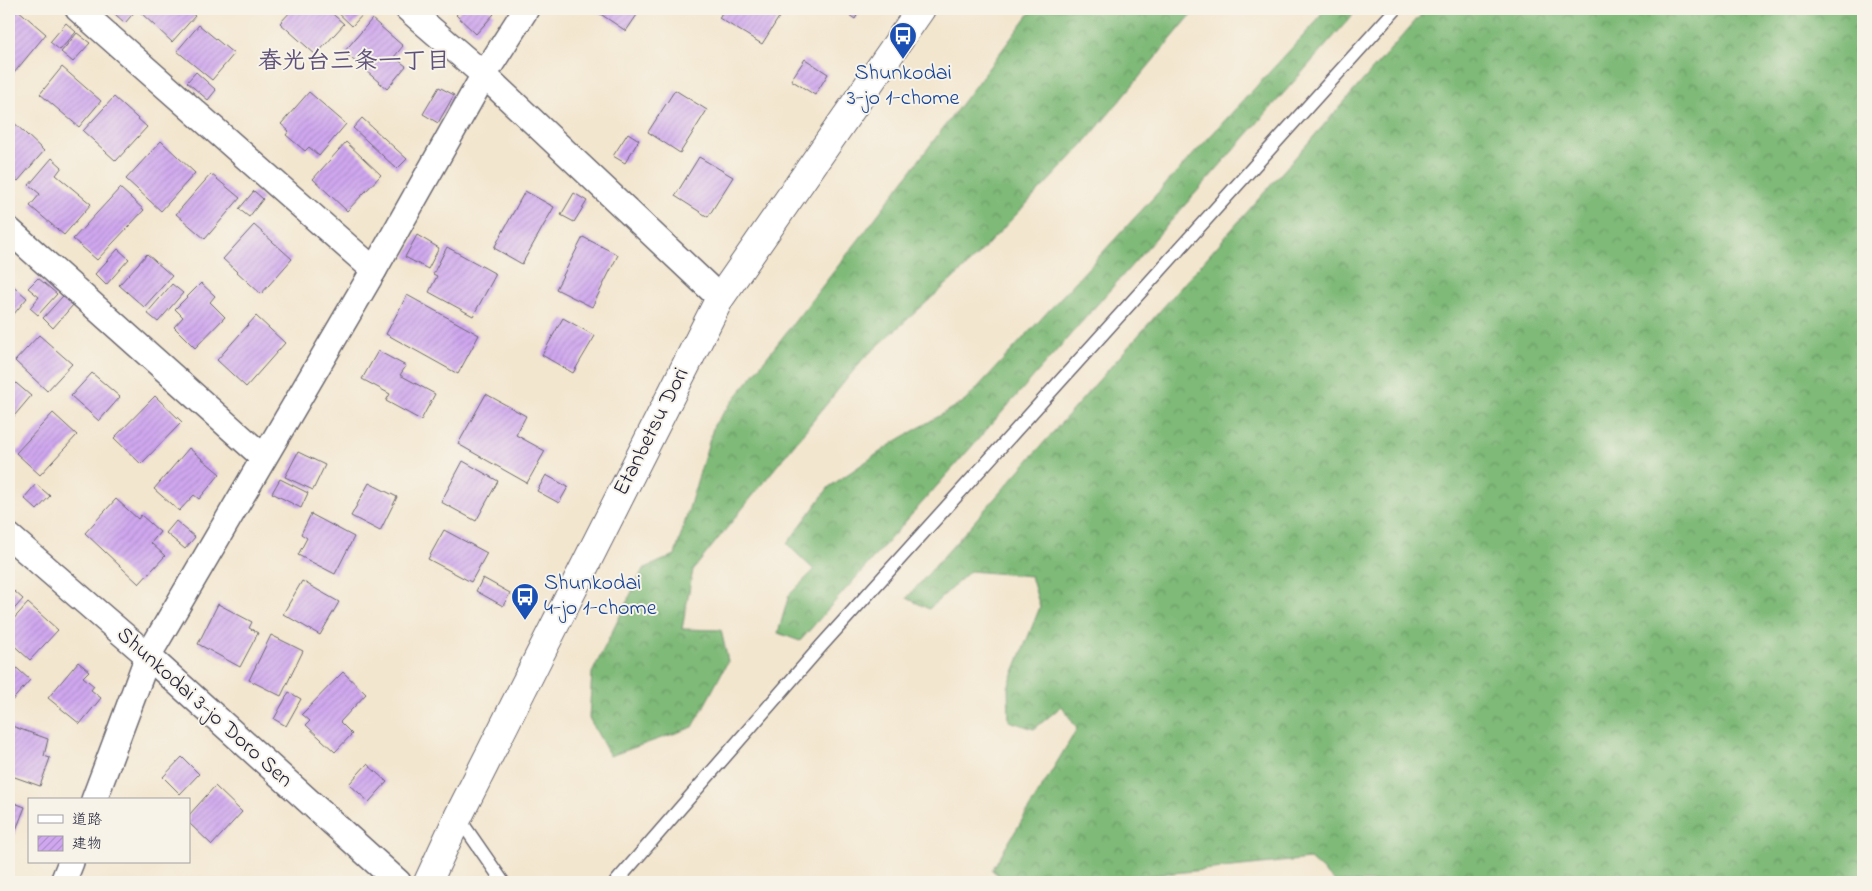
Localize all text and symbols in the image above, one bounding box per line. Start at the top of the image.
bus stop icon: Shunkodai 3-jo 1-chome [888,21,918,60]
district label: 春光台三条一丁目 [258,45,450,80]
place label: Shunkodai 3-jo 1-chome [847,58,959,115]
street label: Etanbetsu Dori [606,362,698,502]
place label: Shunkodai 4-jo 1-chome [544,568,657,625]
bus stop icon: Shunkodai 4-jo 1-chome [510,582,540,621]
street label: Shunkodai 3-jo Doro Sen [109,620,299,796]
legend [28,798,190,864]
text: 道路 [72,809,102,831]
text: 建物 [72,833,102,855]

